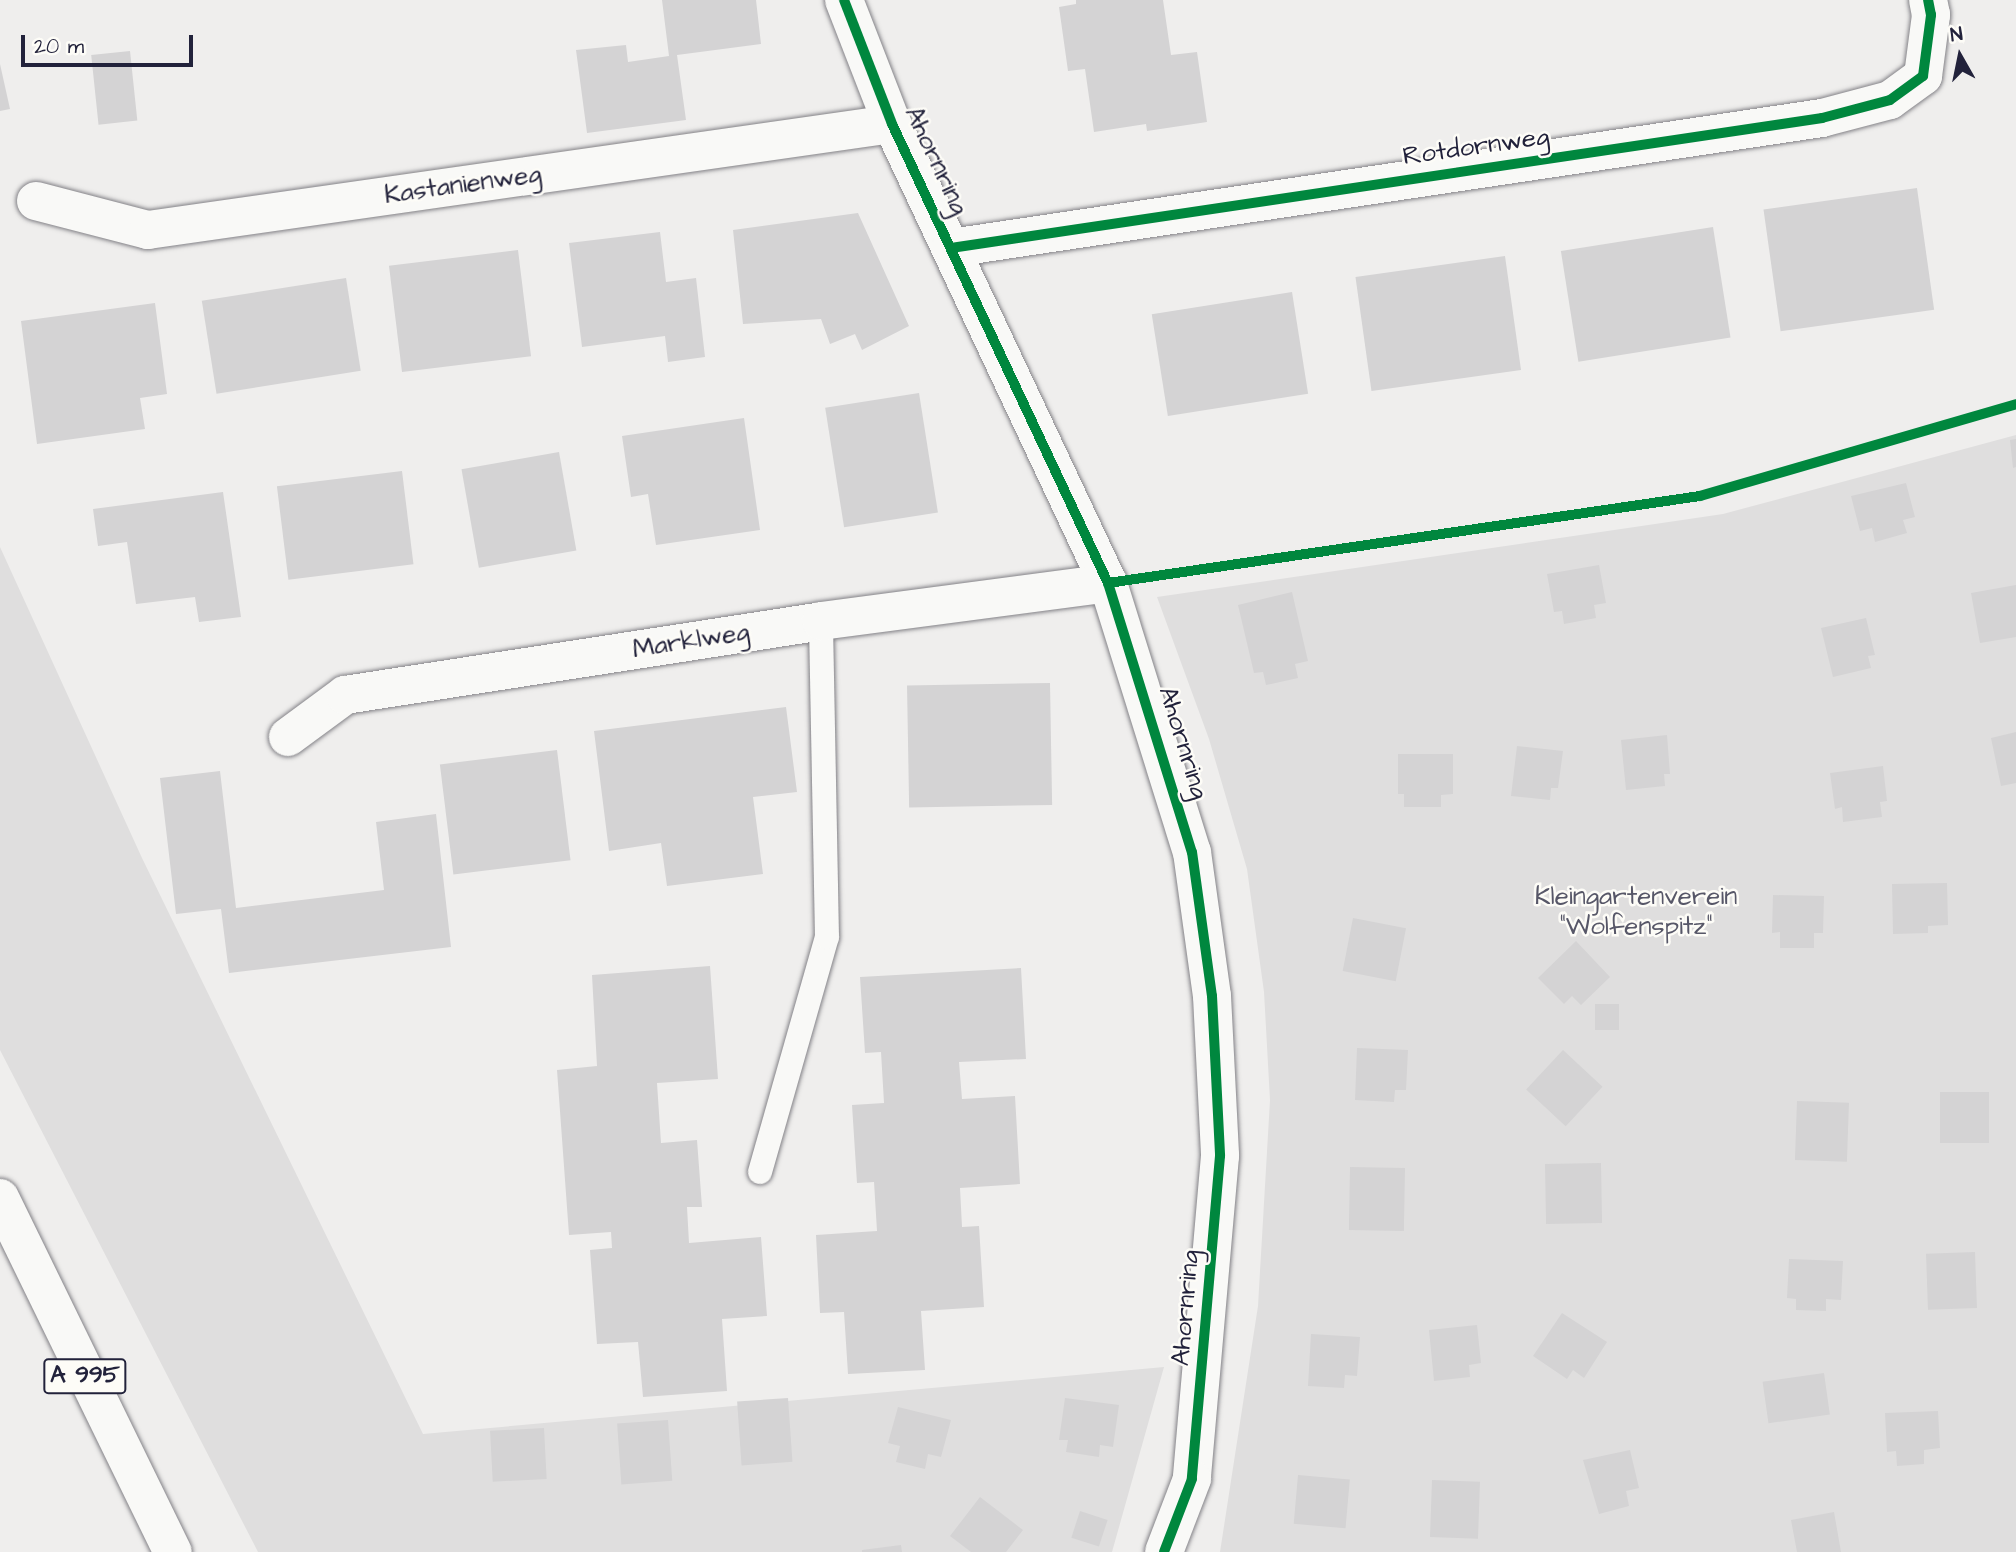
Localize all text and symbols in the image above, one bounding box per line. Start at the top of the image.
text: N [1949,20,1965,49]
scale bar [24,21,196,65]
north arrow [1925,21,1995,91]
text: 20 m [34,32,84,61]
street label: Ahornring [897,102,975,220]
street label: Rotdornweg [1401,121,1551,173]
street label: Kastanienweg [382,159,544,211]
street label: Marklweg [630,616,752,666]
street label: Ahornring [1151,683,1215,803]
park label: Kleingartenverein "Wolfenspitz" [1535,881,1737,942]
street label: Ahornring [1165,1249,1207,1367]
road number: A 995 [43,1356,127,1396]

